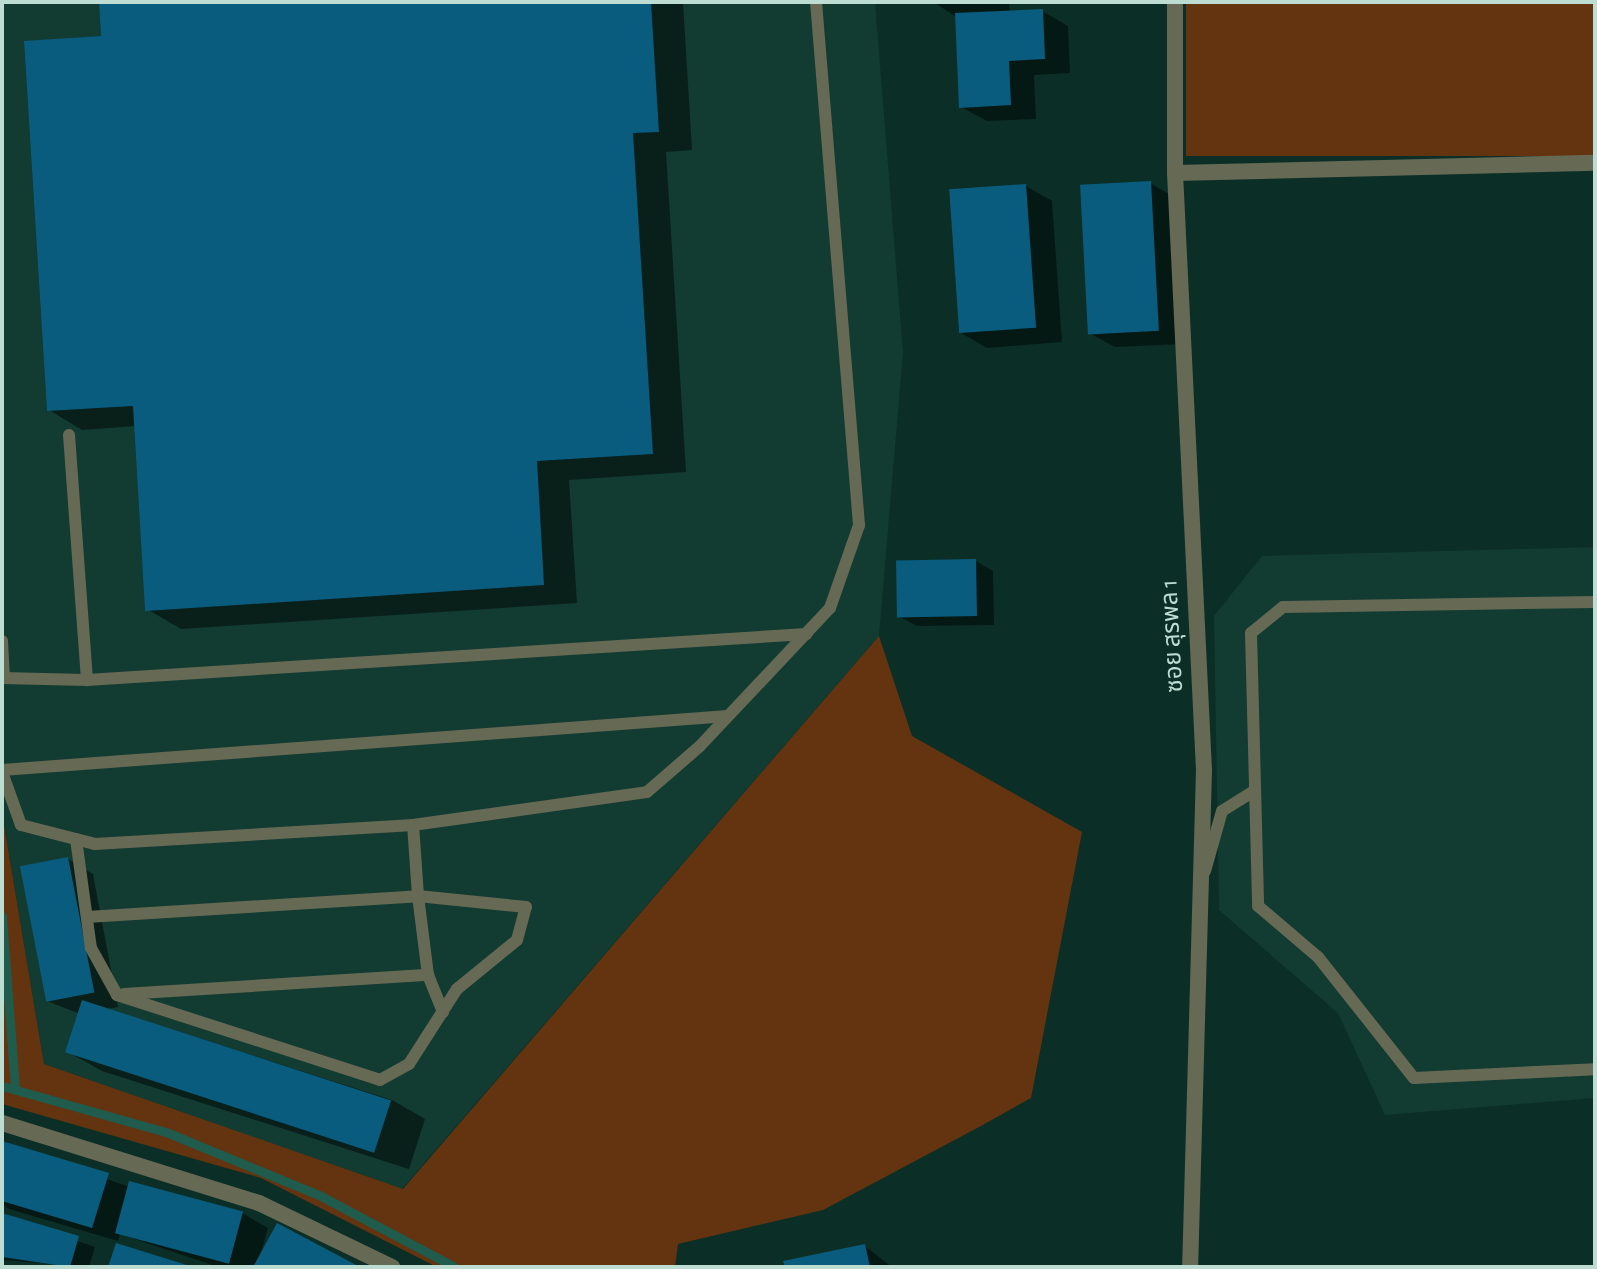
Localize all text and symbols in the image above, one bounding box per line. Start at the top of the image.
street label: ซอย สุรพล 1 [1156,579,1190,693]

